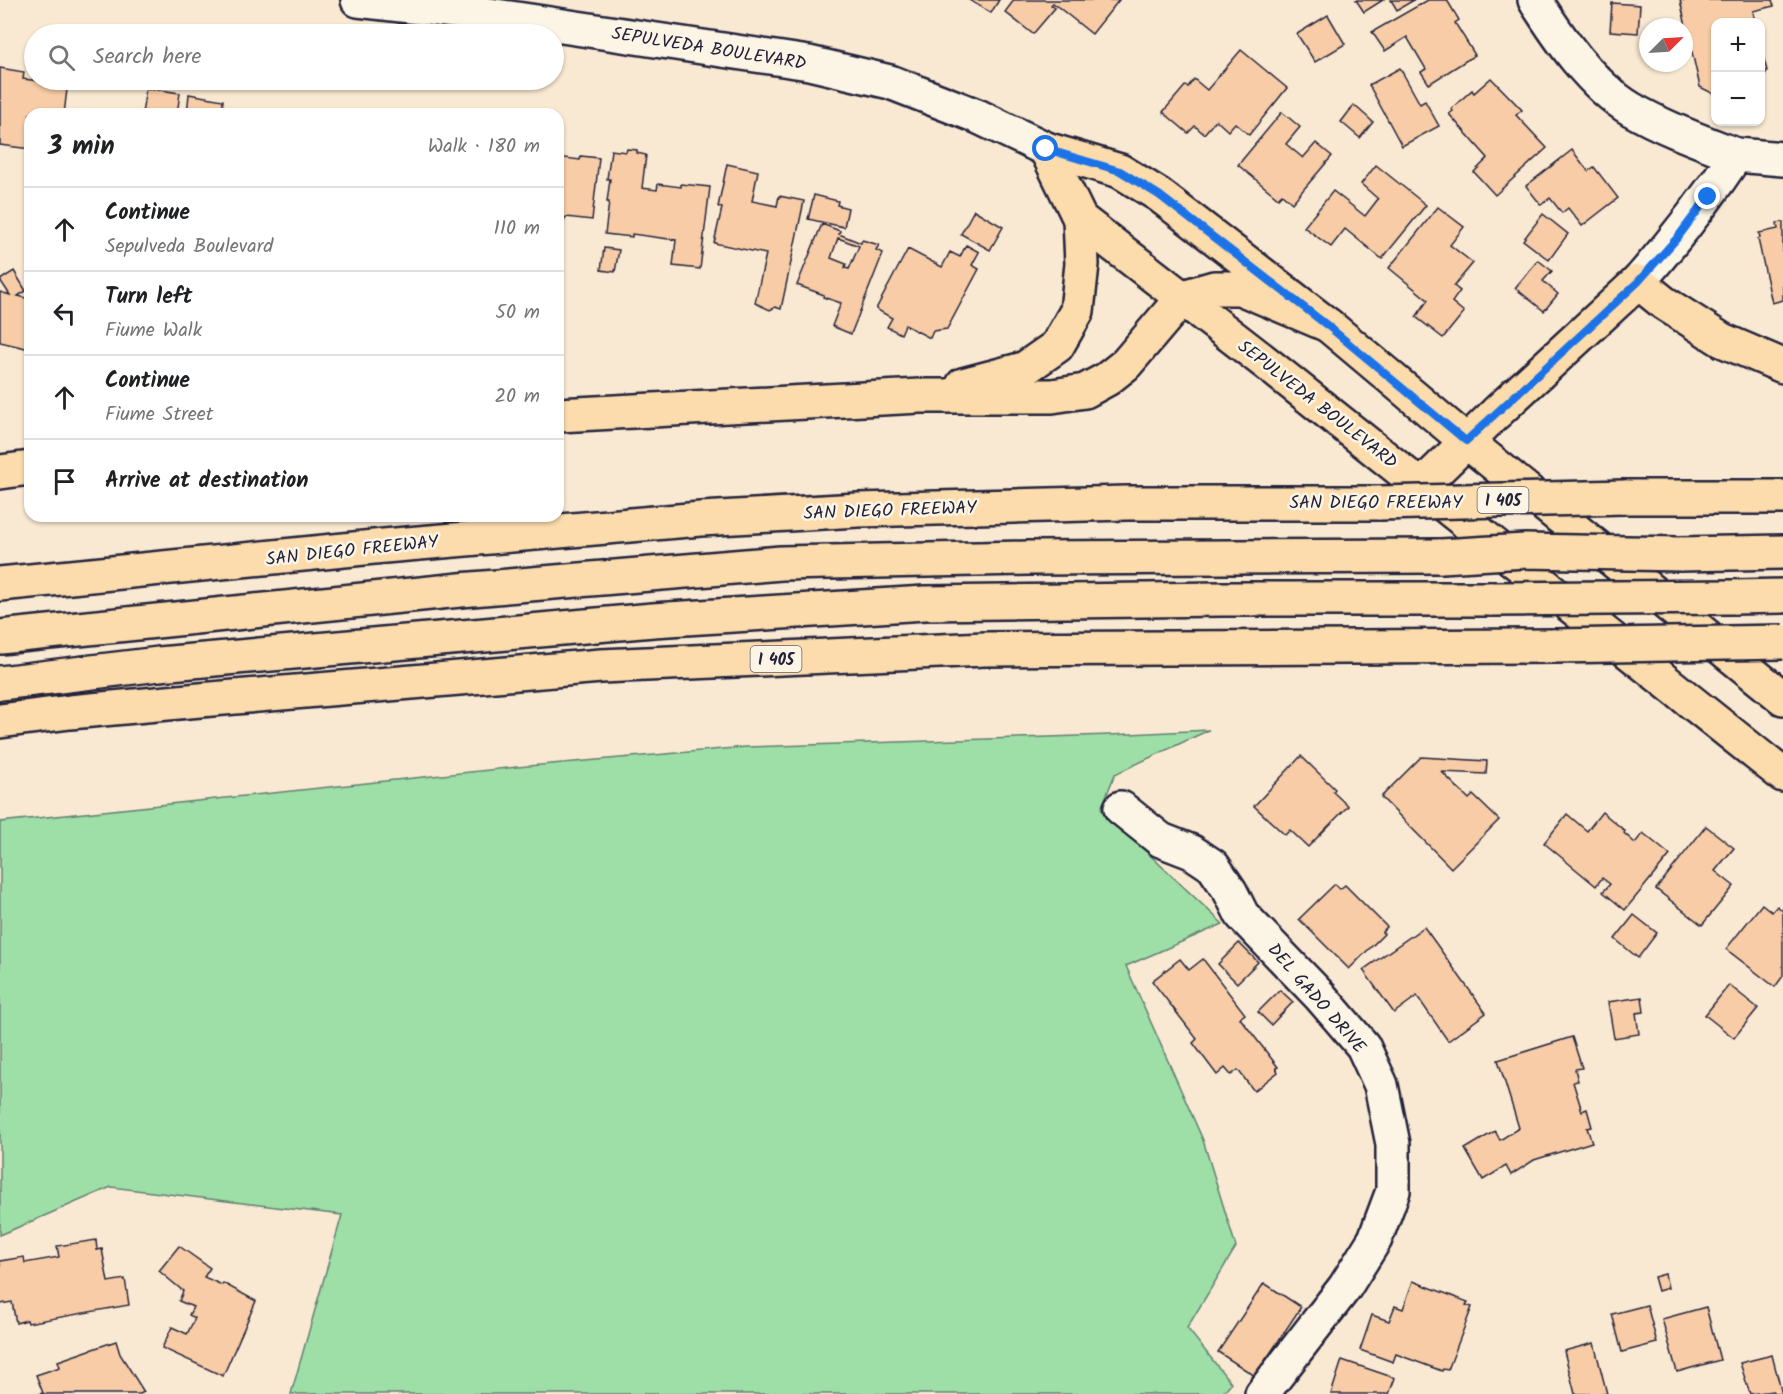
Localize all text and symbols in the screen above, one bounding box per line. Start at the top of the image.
north arrow [1639,18,1693,72]
map controls [1711,18,1765,126]
button: + [1711,18,1765,72]
street label: SEPULVEDA BOULEVARD [609,20,808,79]
search box [24,24,564,90]
text: Search here [93,40,201,75]
icon: search [45,41,78,74]
button: − [1711,72,1765,126]
text: 3 min [48,126,115,168]
text: Walk · 180 m [428,131,540,163]
route start [1032,135,1058,161]
route end [1694,183,1720,209]
text: Continue [105,196,190,231]
icon: ahead [48,213,81,246]
text: 110 m [494,213,540,245]
text: Sepulveda Boulevard [105,231,273,263]
text: Turn left [105,280,192,315]
icon: left [48,297,81,330]
text: 50 m [495,297,540,329]
text: Fiume Walk [105,315,202,347]
street label: SEPULVEDA BOULEVARD [1231,333,1404,477]
text: Continue [105,364,190,399]
icon: ahead [48,381,81,414]
text: 20 m [494,381,540,413]
text: Fiume Street [105,399,214,431]
text: Arrive at destination [105,464,308,499]
icon: arrive [48,465,81,498]
road number: I 405 [1478,487,1528,513]
street label: SAN DIEGO FREEWAY [1289,489,1463,518]
street label: SAN DIEGO FREEWAY [803,494,978,529]
street label: SAN DIEGO FREEWAY [264,528,440,575]
road number: I 405 [750,646,802,672]
street label: DEL GADO DRIVE [1259,937,1373,1061]

